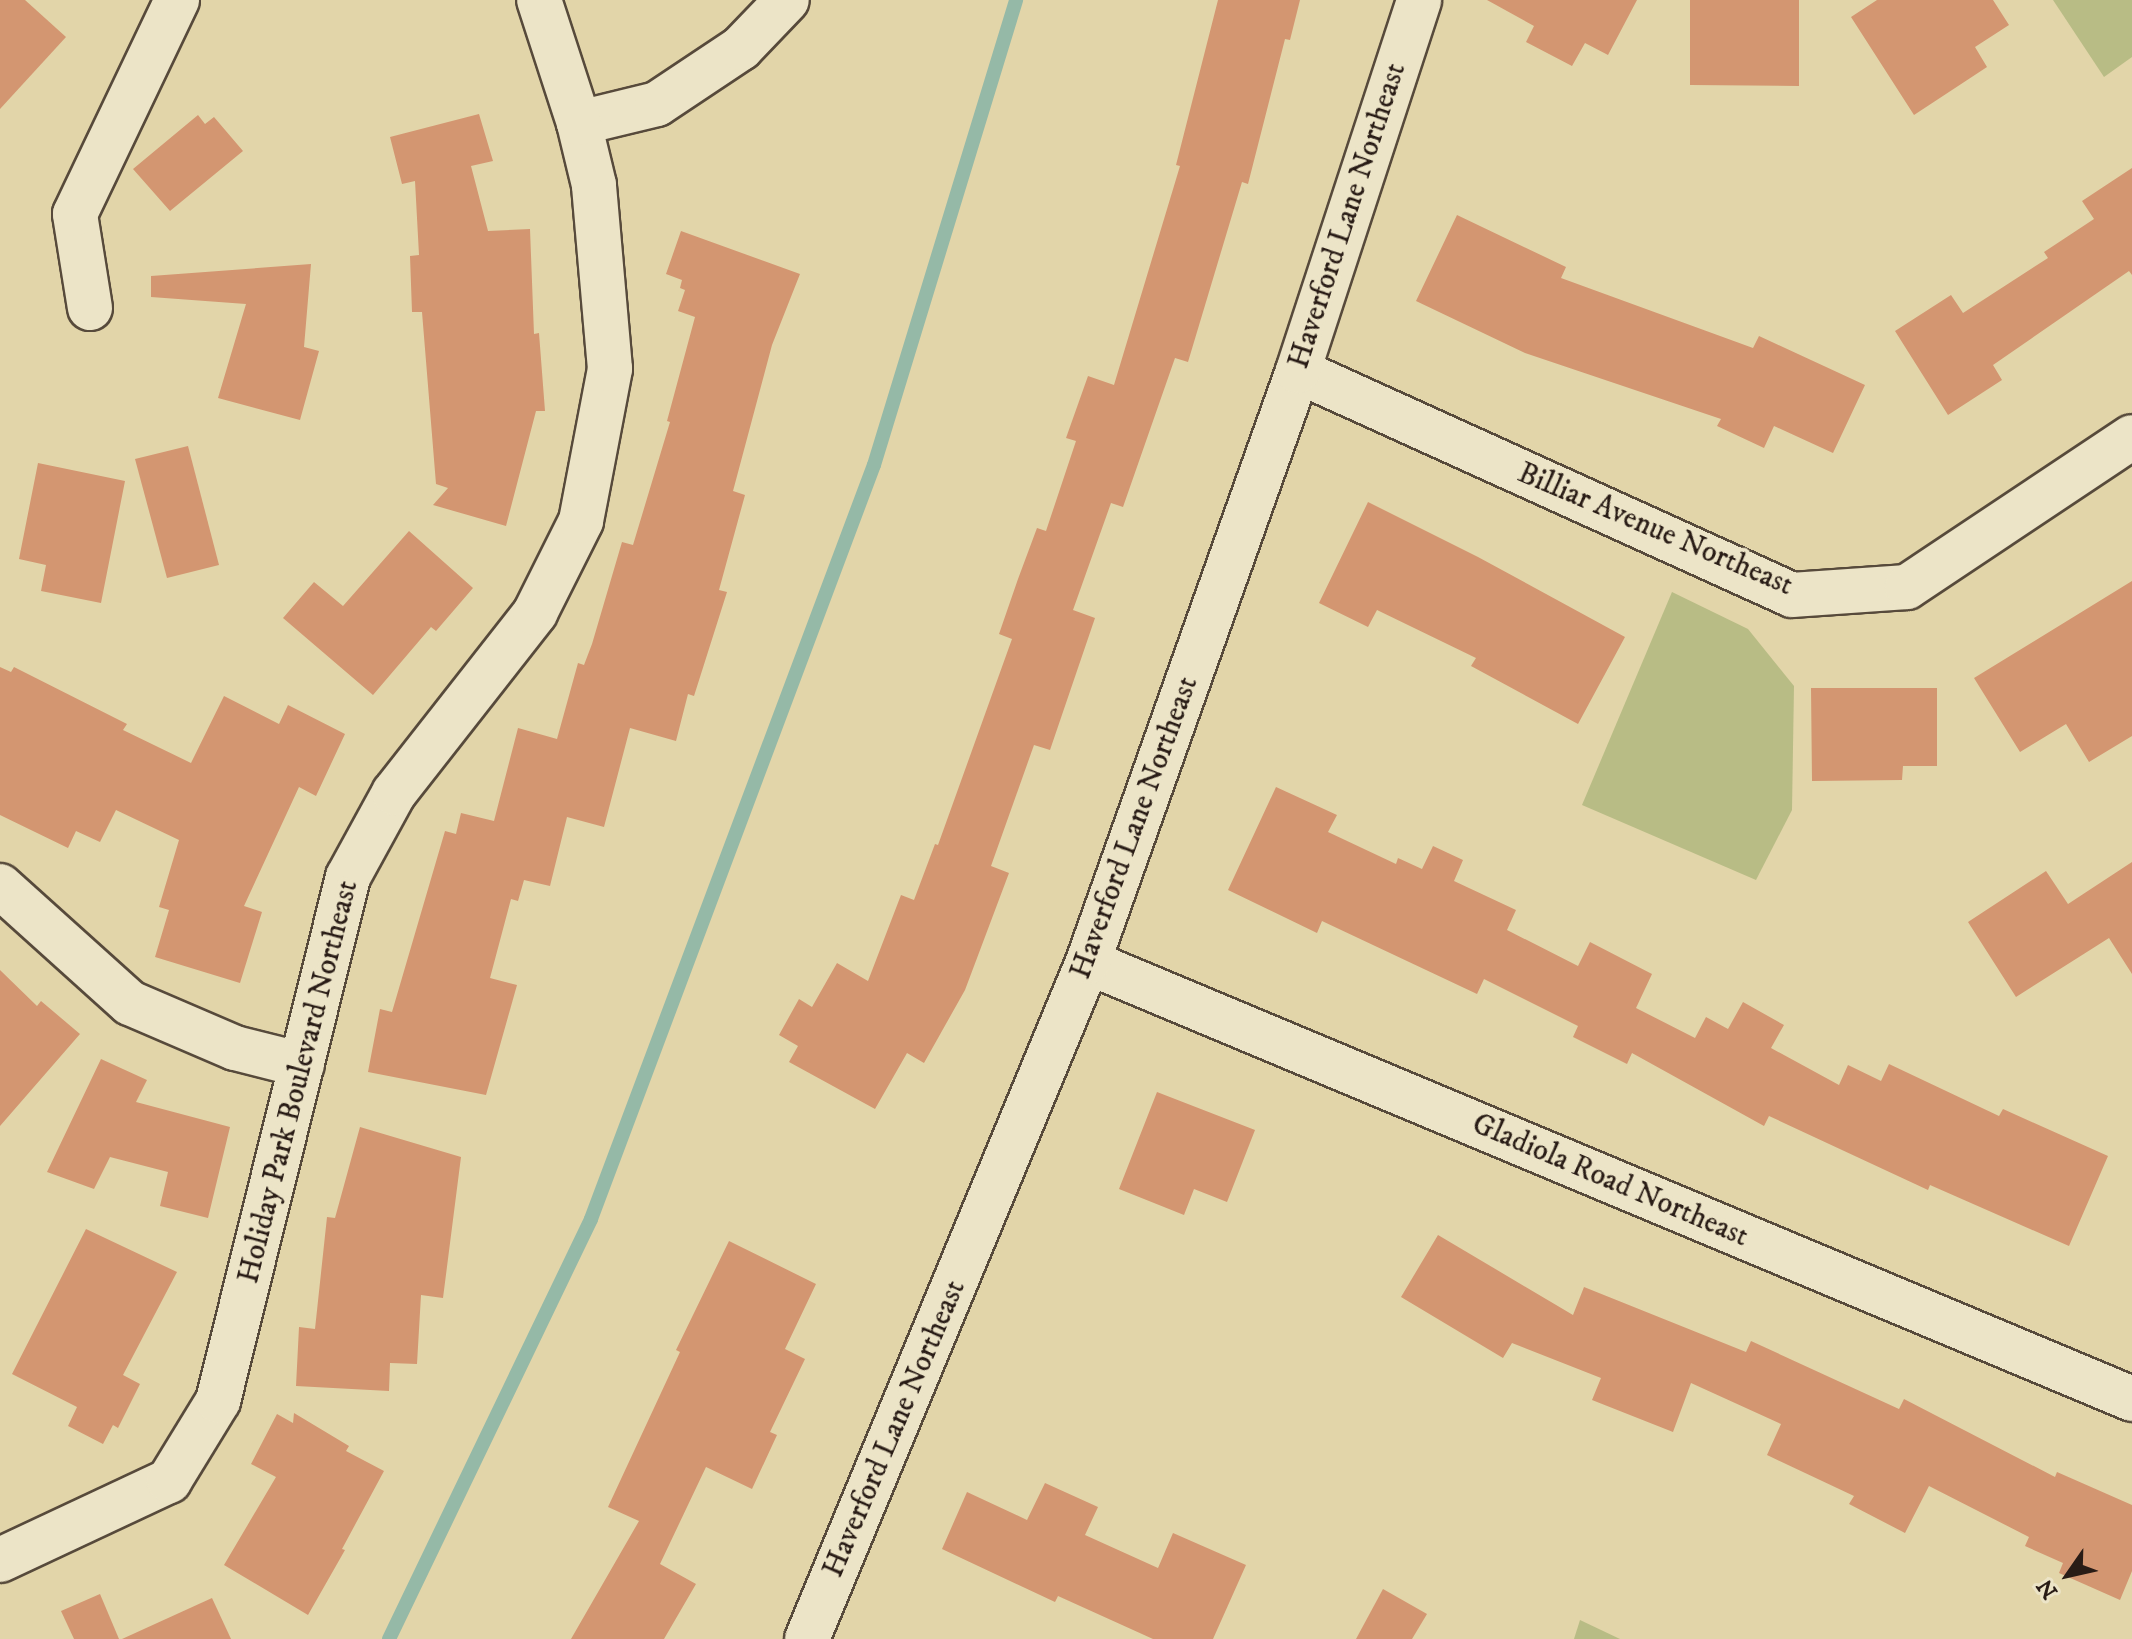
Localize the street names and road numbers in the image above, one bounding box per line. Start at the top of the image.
street label: Haverford Lane Northeast [1282,59,1414,373]
street label: Billiar Avenue Northeast [1512,456,1798,604]
street label: Haverford Lane Northeast [1063,672,1207,984]
street label: Holiday Park Boulevard Northeast [231,877,367,1287]
street label: Gladiola Road Northeast [1467,1107,1753,1255]
street label: Haverford Lane Northeast [816,1275,974,1583]

